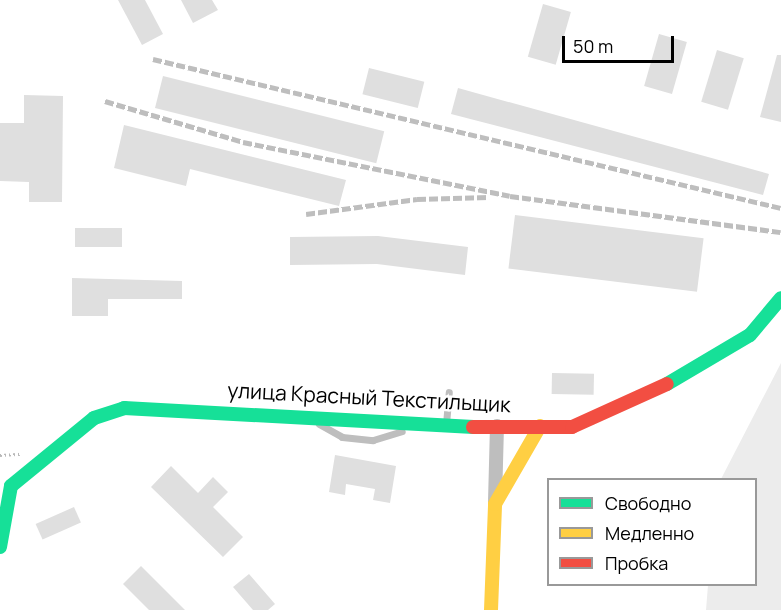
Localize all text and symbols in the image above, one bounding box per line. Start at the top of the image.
scale bar [565,24,678,62]
text: 50 m [573,34,613,58]
street label: улица Красный Текстильщик [227,377,511,417]
legend [547,478,757,586]
text: Свободно [605,491,691,515]
text: Медленно [605,521,694,545]
text: Пробка [605,551,668,575]

